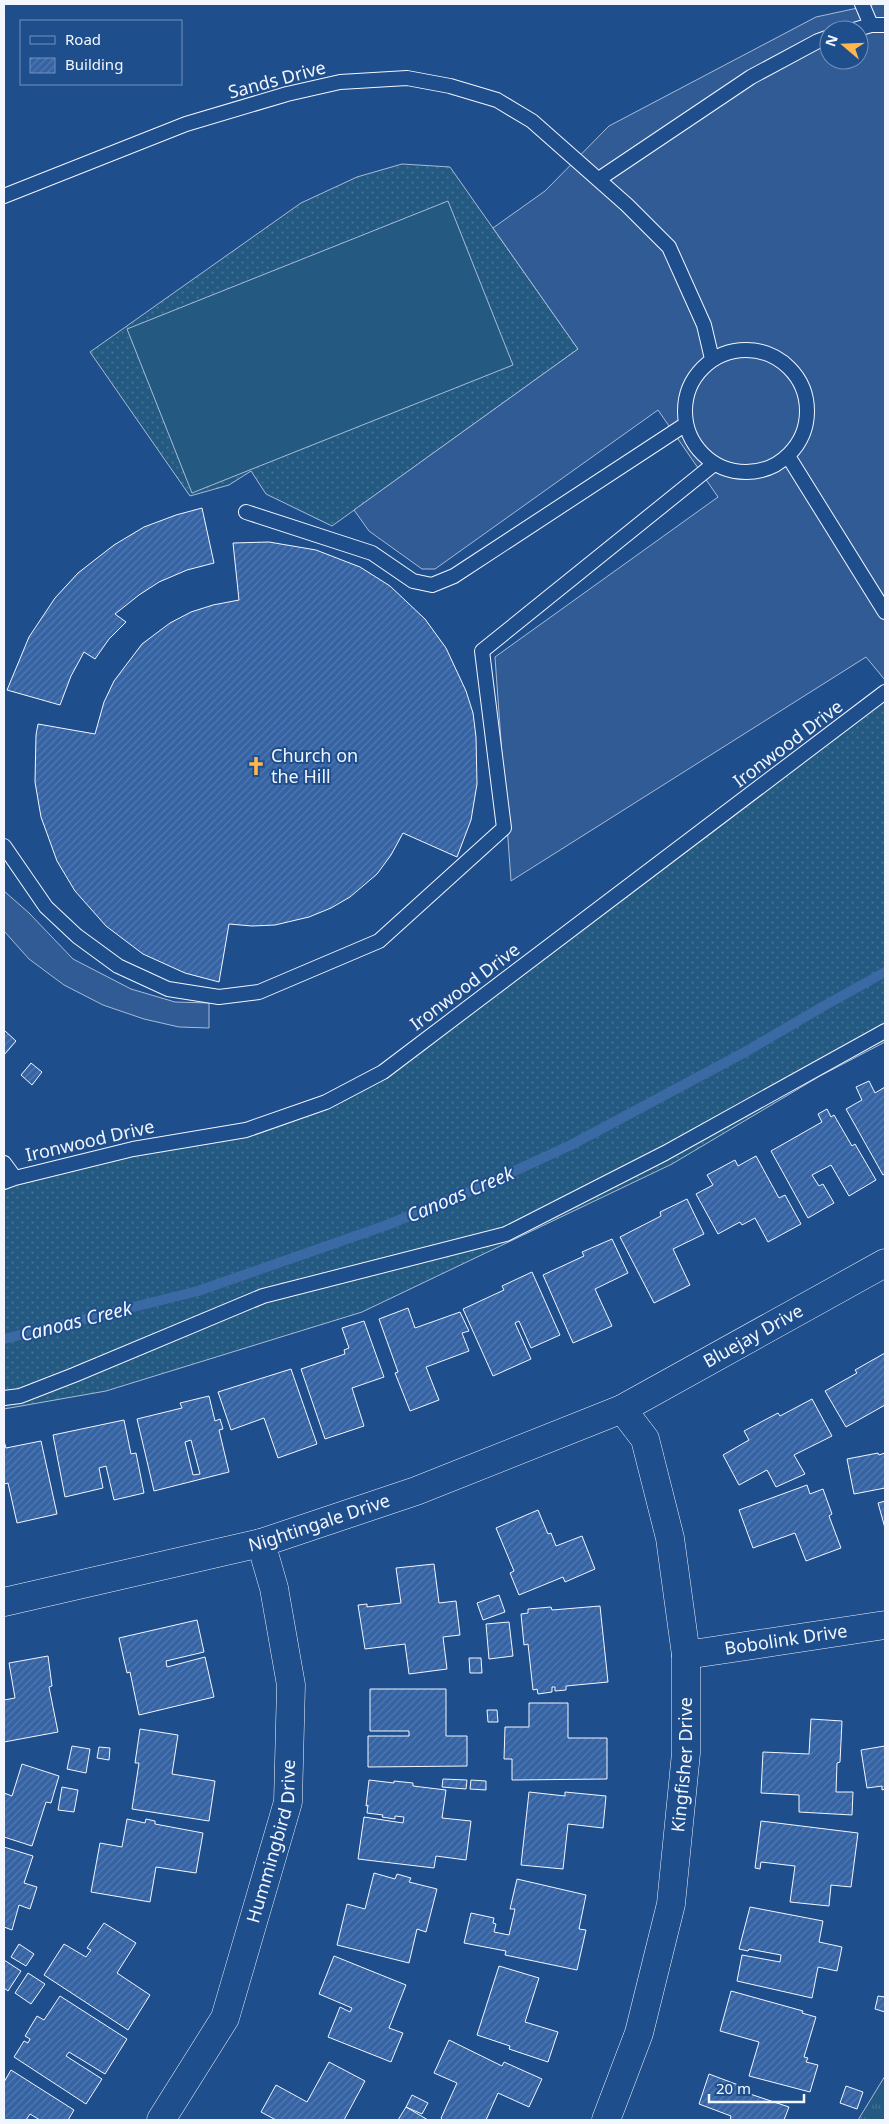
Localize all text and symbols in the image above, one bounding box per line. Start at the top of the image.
legend [20,20,182,85]
north arrow [819,20,869,70]
text: Road [65,29,101,49]
text: N [820,32,842,49]
text: Building [65,54,123,74]
street label: Sands Drive [225,55,328,104]
street label: Ironwood Drive [728,694,847,792]
place label: Church on the Hill [271,743,358,788]
church icon: Church on the Hill [245,755,267,777]
street label: Ironwood Drive [405,937,524,1035]
street label: Ironwood Drive [23,1114,156,1166]
water label: Canoas Creek [402,1159,518,1228]
water label: Canoas Creek [17,1294,135,1347]
street label: Bluejay Drive [698,1298,807,1373]
street label: Nightingale Drive [246,1488,393,1557]
street label: Bobolink Drive [723,1618,849,1660]
street label: Kingfisher Drive [665,1697,697,1833]
street label: Hummingbird Drive [240,1759,300,1926]
scale bar [709,2072,804,2104]
text: 20 m [716,2078,751,2098]

